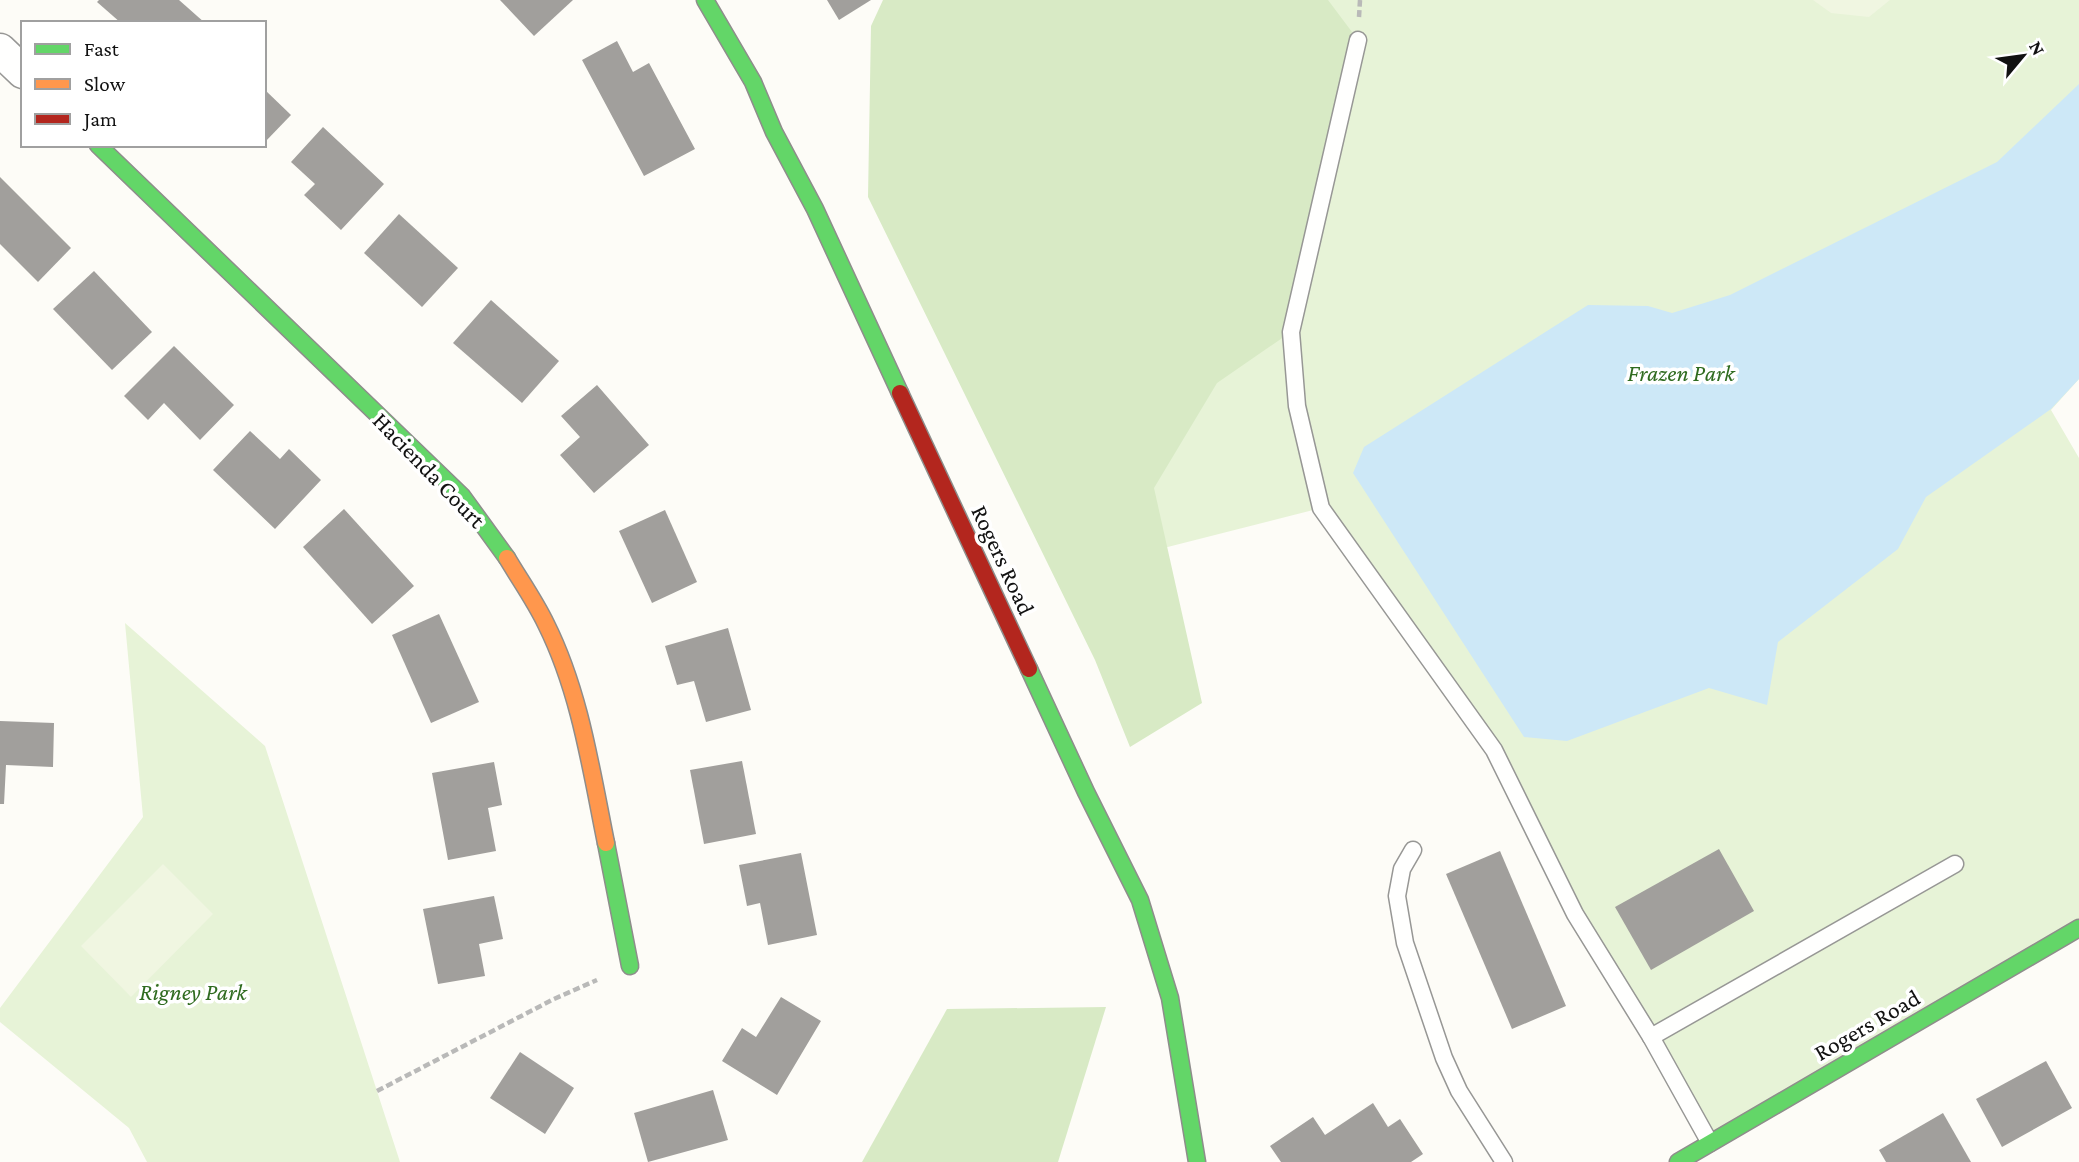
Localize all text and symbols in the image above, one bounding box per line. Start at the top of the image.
legend [21,21,266,147]
north arrow [1988,21,2058,91]
text: Fast [84,37,120,61]
text: N [2025,37,2050,59]
text: Slow [84,72,126,96]
text: Jam [82,107,117,131]
park label: Frazen Park [1627,359,1736,386]
street label: Hacienda Court [368,406,492,534]
street label: Rogers Road [966,501,1041,619]
park label: Rigney Park [139,978,248,1005]
street label: Rogers Road [1809,983,1925,1066]

